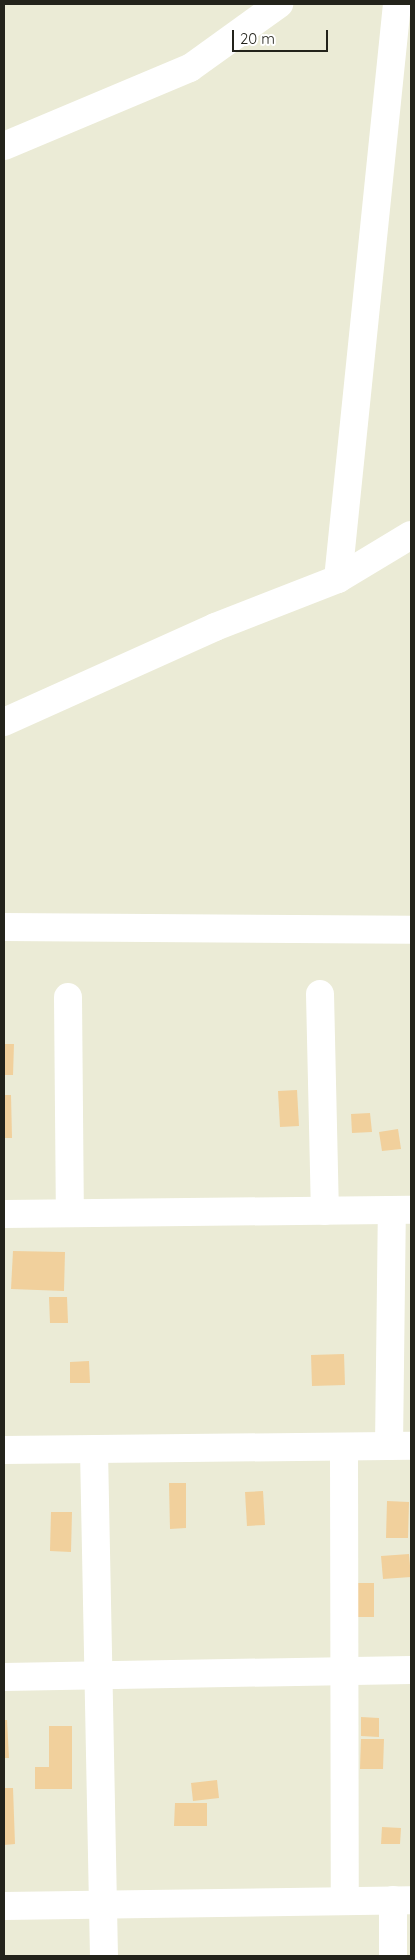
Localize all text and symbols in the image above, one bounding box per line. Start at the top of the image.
scale bar [235,20,331,52]
text: 20 m [240,29,275,48]

